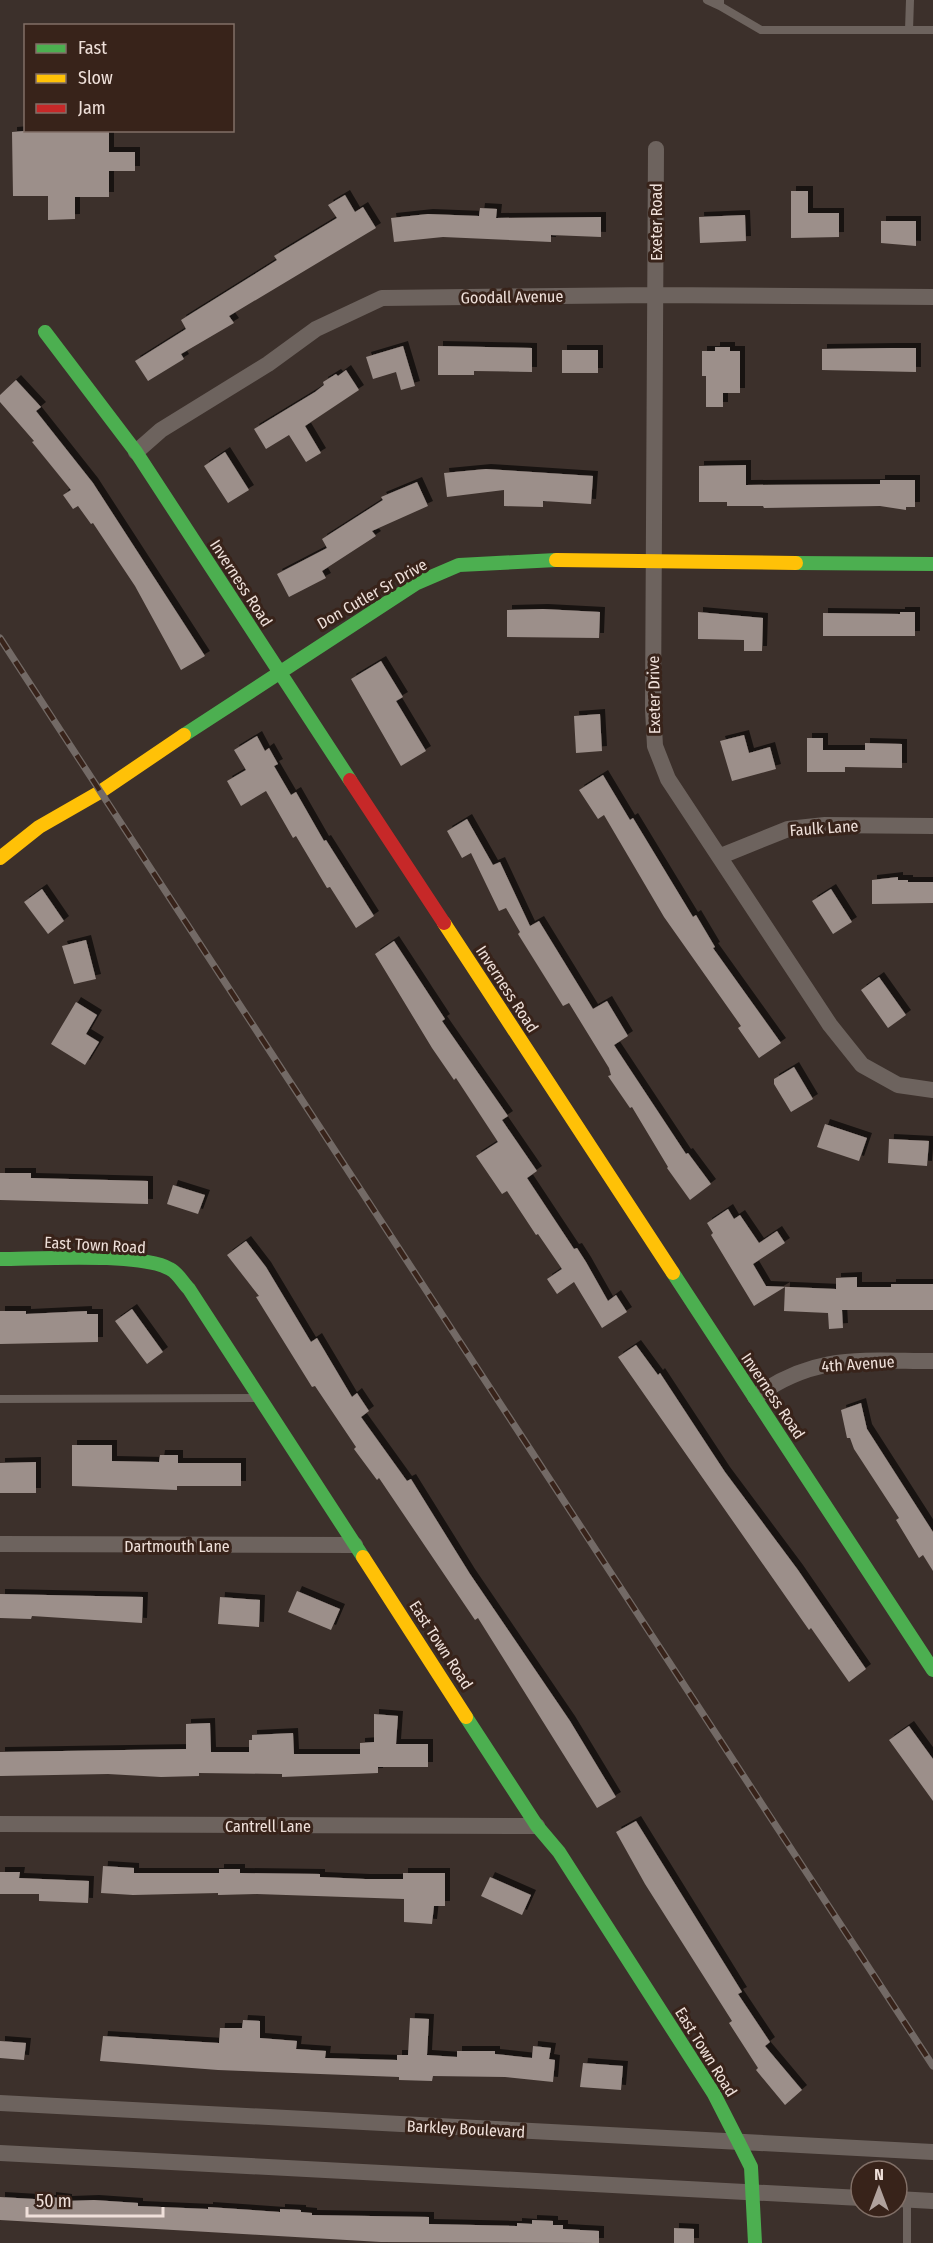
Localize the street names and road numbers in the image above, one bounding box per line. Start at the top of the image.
street label: Exeter Road [647,183,666,261]
street label: Goodall Avenue [461,287,564,307]
street label: Inverness Road [206,536,276,630]
street label: Don Cutler Sr Drive [314,555,430,633]
street label: Exeter Drive [644,656,664,734]
street label: Faulk Lane [789,816,859,840]
street label: Inverness Road [472,942,542,1036]
street label: East Town Road [44,1233,146,1257]
street label: Inverness Road [737,1349,809,1443]
street label: 4th Avenue [821,1352,895,1376]
street label: Dartmouth Lane [124,1537,230,1556]
street label: East Town Road [405,1597,477,1693]
street label: Cantrell Lane [225,1817,311,1836]
street label: East Town Road [671,2004,741,2100]
street label: Barkley Boulevard [406,2116,526,2142]

